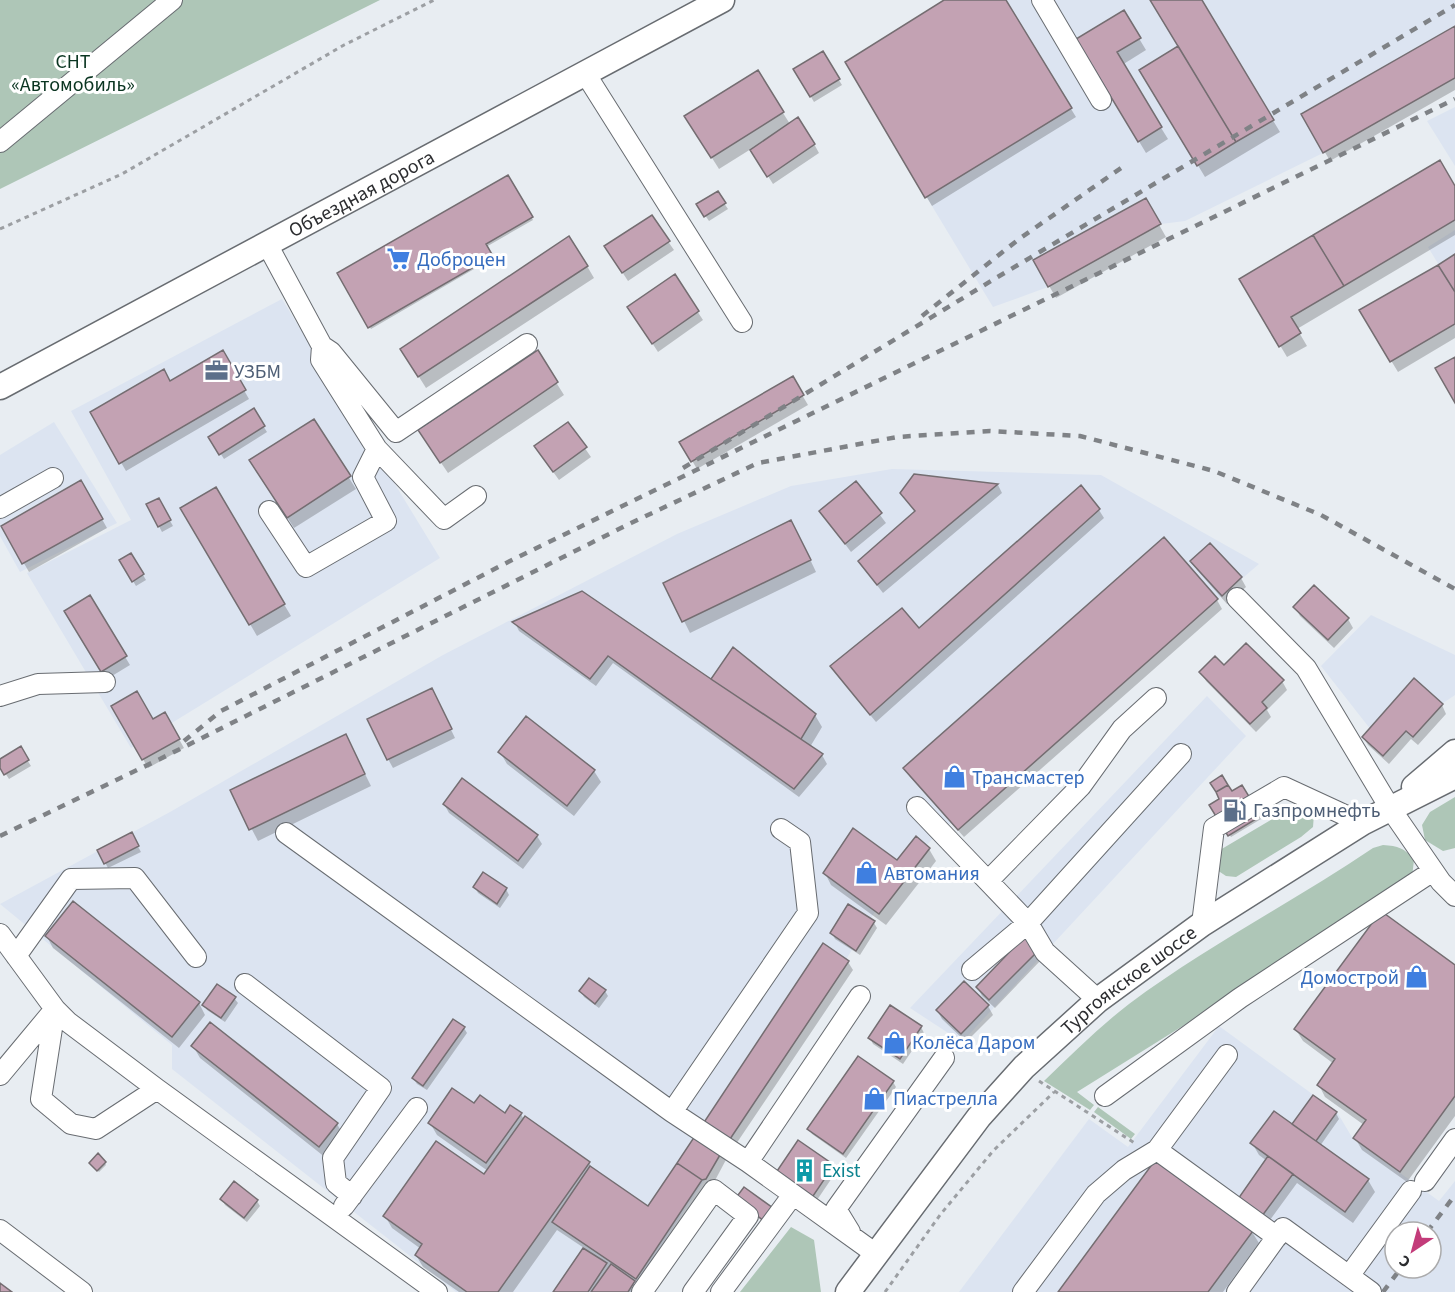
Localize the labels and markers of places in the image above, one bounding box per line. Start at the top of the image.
supermarket icon: Доброцен [386,246,412,272]
place label: Доброцен [417,246,506,274]
office icon: УЗБМ [203,358,229,384]
place label: УЗБМ [234,358,281,386]
shop icon: Трансмастер [941,764,967,790]
place label: Трансмастер [972,764,1085,792]
fuel station icon: Газпромнефть [1222,797,1248,823]
place label: Газпромнефть [1253,797,1380,825]
shop icon: Автомания [853,860,879,886]
place label: Автомания [884,860,980,888]
place label: Домострой [1300,964,1399,992]
shop icon: Домострой [1404,964,1430,990]
shop icon: Колёса Даром [881,1029,907,1055]
place label: Колёса Даром [912,1029,1035,1057]
shop icon: Пиастрелла [862,1085,888,1111]
place label: Пиастрелла [893,1085,998,1113]
building icon: Exist [791,1157,817,1183]
place label: Exist [822,1157,861,1185]

